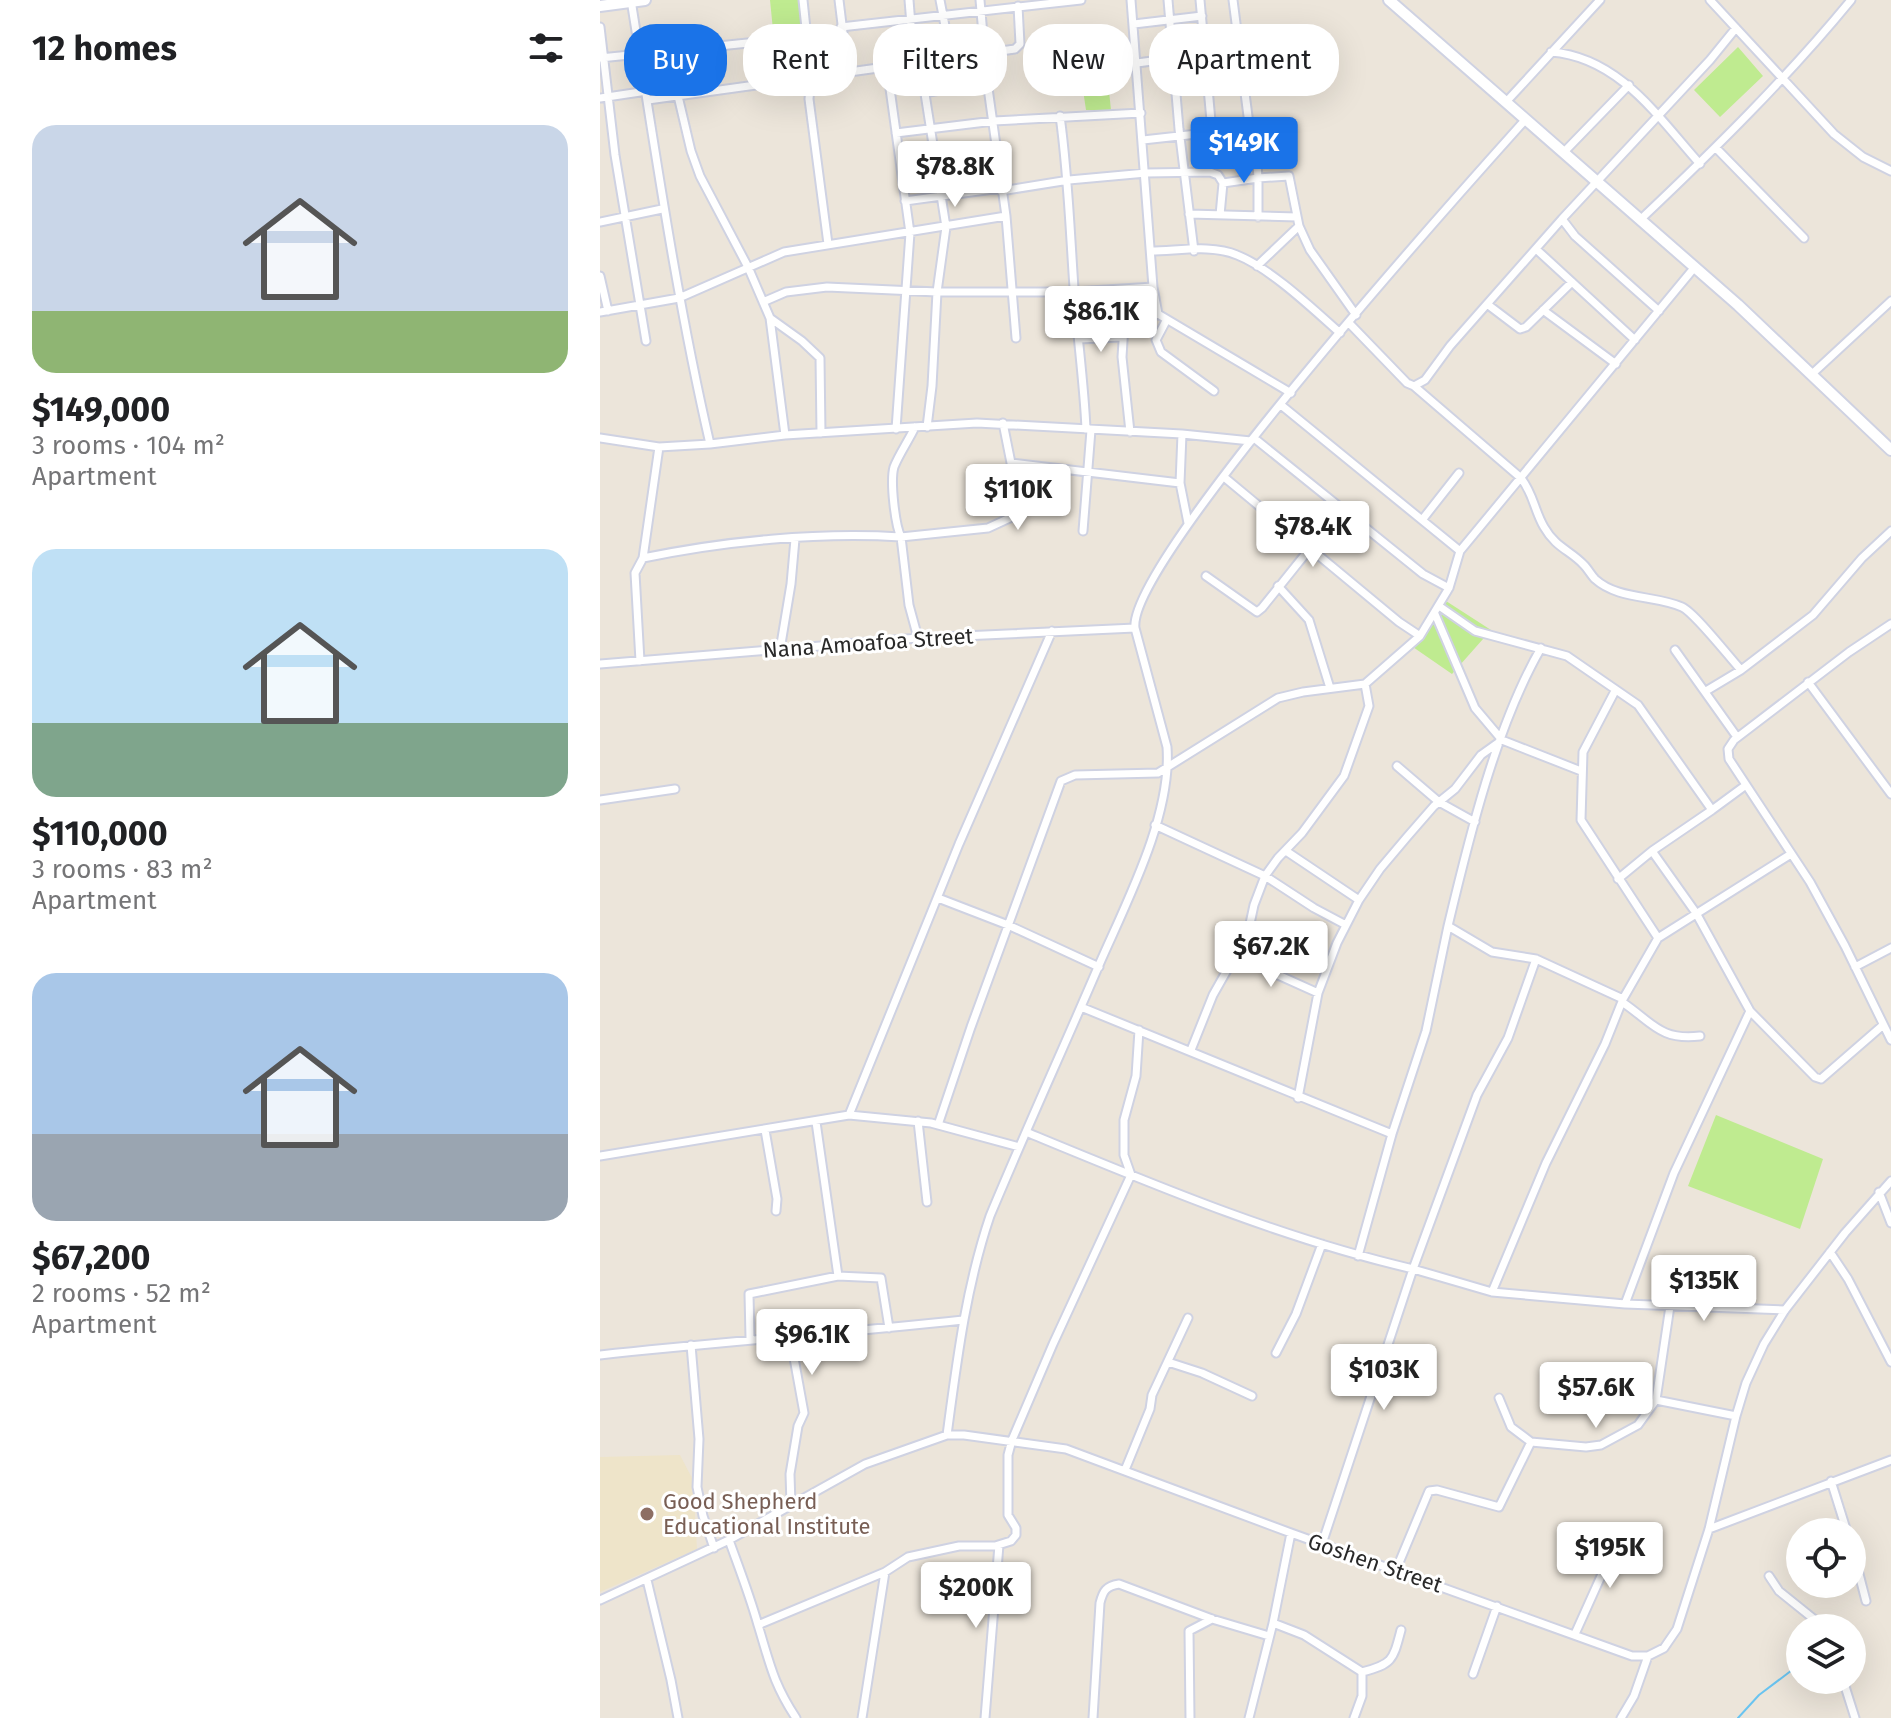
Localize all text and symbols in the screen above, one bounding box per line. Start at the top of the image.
chip: Buy [624,24,727,96]
chip: Rent [743,24,857,96]
chip: Filters [873,24,1007,96]
chip: New [1023,24,1133,96]
chip: Apartment [1149,24,1339,96]
icon: filters [524,26,568,70]
text: 12 homes [32,28,177,69]
pin: $149K [1188,117,1300,185]
text: $149K [1209,127,1279,158]
pin: $78.8K [890,141,1020,209]
text: $78.8K [916,151,994,182]
icon: home [228,177,372,321]
pin: $86.1K [1036,286,1166,354]
text: $86.1K [1063,296,1139,327]
text: $149,000 [32,389,170,430]
text: 3 rooms · 104 m² [32,430,225,461]
text: Apartment [32,461,157,492]
pin: $110K [962,464,1074,532]
text: $110K [984,474,1052,505]
pin: $78.4K [1248,501,1378,569]
text: $78.4K [1274,511,1352,542]
icon: home [228,601,372,745]
street label: Nana Amoafoa Street [762,622,974,664]
text: $110,000 [32,813,168,854]
text: 3 rooms · 83 m² [32,854,213,885]
text: Apartment [32,885,157,916]
pin: $67.2K [1206,921,1336,989]
text: $67.2K [1233,931,1309,962]
icon: home [228,1025,372,1169]
text: $67,200 [32,1237,150,1278]
pin: $135K [1648,1255,1760,1323]
text: $135K [1669,1265,1739,1296]
text: 2 rooms · 52 m² [32,1278,211,1309]
text: Apartment [32,1309,157,1340]
pin: $96.1K [747,1309,877,1377]
text: $96.1K [774,1319,850,1350]
pin: $103K [1328,1344,1440,1412]
text: $103K [1349,1354,1419,1385]
pin: $57.6K [1531,1362,1661,1430]
text: $57.6K [1558,1372,1634,1403]
place label: Good Shepherd Educational Institute [663,1488,871,1540]
marker: Good Shepherd Educational Institute [638,1505,656,1523]
map controls [1786,1518,1866,1694]
button: locate [1786,1518,1866,1598]
pin: $195K [1554,1522,1666,1590]
street label: Goshen Street [1304,1527,1446,1599]
text: $195K [1575,1532,1645,1563]
pin: $200K [920,1562,1032,1630]
text: $200K [939,1572,1013,1603]
button: layers [1786,1614,1866,1694]

